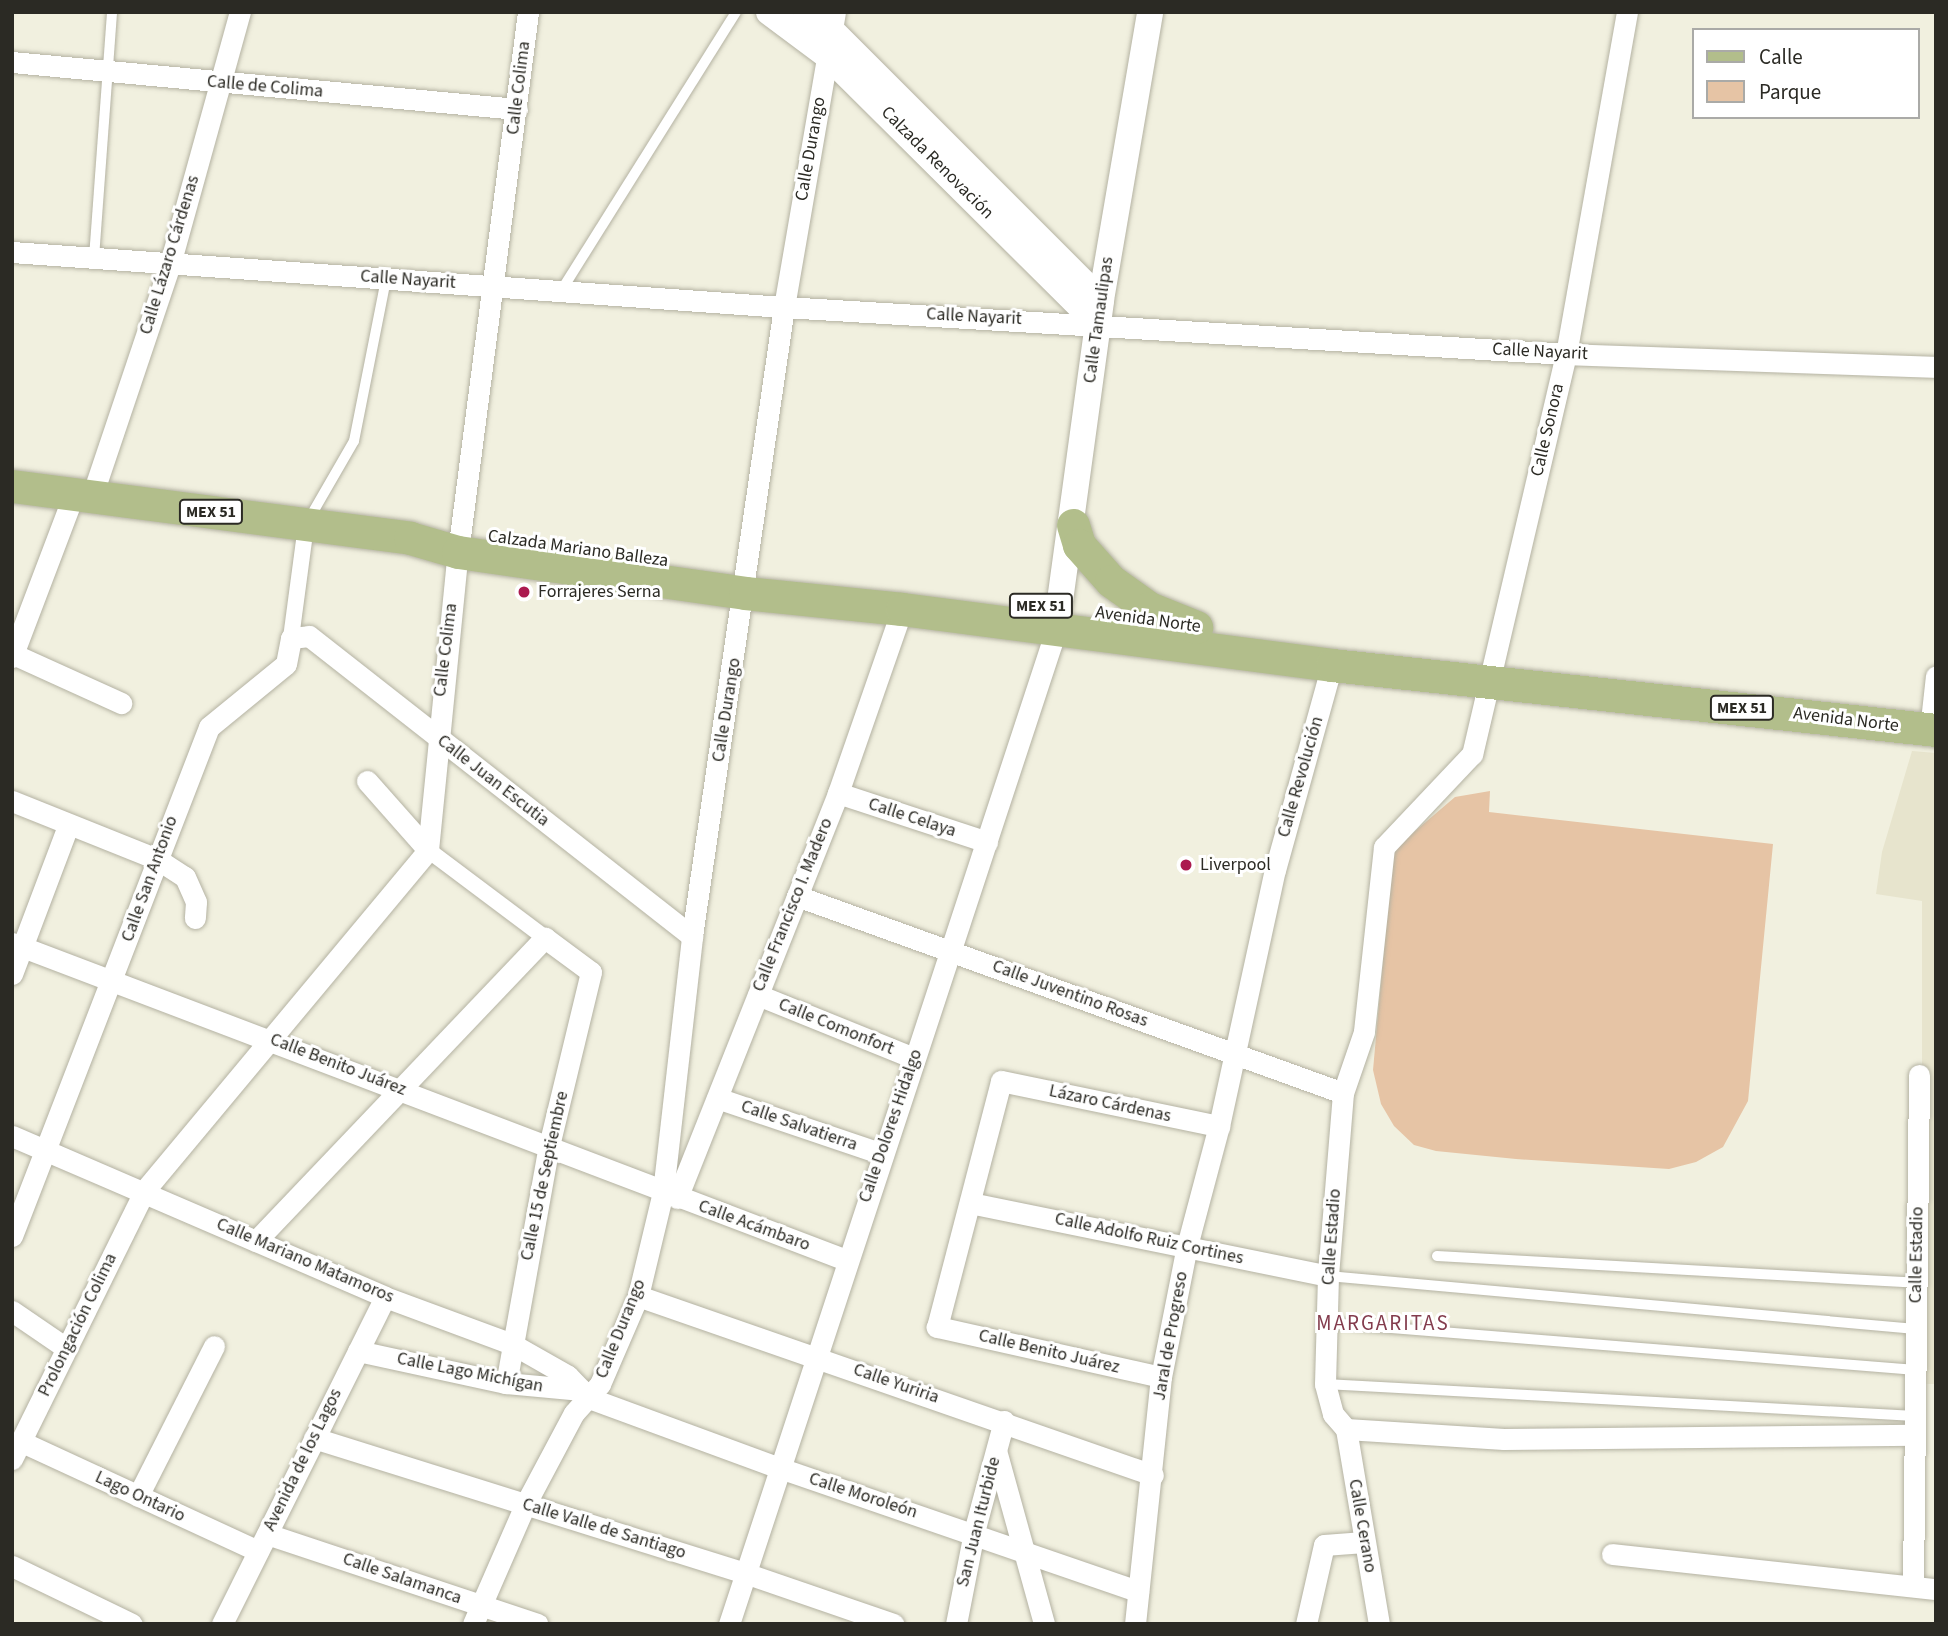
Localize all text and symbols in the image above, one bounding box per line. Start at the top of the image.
legend [1692,28,1920,119]
street label: Calle Colima [503,40,535,136]
text: Calle [1759,42,1803,72]
street label: Calle de Colima [206,71,324,103]
text: Parque [1759,77,1821,107]
street label: Calle Durango [791,95,831,203]
street label: Calzada Renovación [876,102,998,224]
street label: Calle Lázaro Cárdenas [135,173,205,337]
street label: Calle Tamaulipas [1079,255,1119,385]
street label: Calle Nayarit [360,266,456,294]
street label: Calle Nayarit [926,304,1022,330]
street label: Calle Nayarit [1492,339,1588,365]
street label: Calle Sonora [1527,381,1569,479]
road number: MEX 51 [178,499,244,524]
street label: Calzada Mariano Balleza [486,526,670,572]
place label: Forrajeres Serna [538,581,661,603]
marker: Forrajeres Serna [516,584,532,600]
road number: MEX 51 [1008,594,1074,618]
street label: Calle Colima [430,602,462,698]
street label: Avenida Norte [1094,602,1202,638]
street label: Calle Durango [708,656,746,764]
road number: MEX 51 [1709,695,1775,720]
street label: Avenida Norte [1792,703,1900,737]
street label: Calle Revolución [1273,714,1329,840]
street label: Calle Juan Escutia [433,730,553,832]
street label: Calle Celaya [865,794,959,842]
street label: Calle San Antonio [117,813,183,945]
street label: Calle Francisco I. Madero [748,815,838,995]
place label: Liverpool [1200,854,1271,876]
marker: Liverpool [1178,857,1194,873]
street label: Calle Juventino Rosas [989,956,1151,1032]
street label: Calle Comonfort [775,994,897,1060]
street label: Calle Benito Juárez [267,1029,409,1101]
street label: Calle Dolores Hidalgo [855,1046,927,1206]
street label: Lázaro Cárdenas [1047,1081,1173,1127]
street label: Calle 15 de Septiembre [516,1089,574,1263]
street label: Calle Salvatierra [738,1096,860,1156]
street label: Calle Estadio [1318,1188,1346,1286]
street label: Calle Acámbaro [695,1196,813,1256]
street label: Calle Estadio [1905,1206,1929,1304]
street label: Calle Adolfo Ruiz Cortines [1053,1208,1245,1270]
street label: Calle Mariano Matamoros [213,1214,397,1308]
street label: Prolongación Colima [34,1250,122,1400]
street label: Jaral de Progreso [1149,1270,1193,1402]
street label: Calle Durango [591,1276,651,1382]
district label: MARGARITAS [1318,1310,1448,1336]
street label: Calle Benito Juárez [976,1325,1122,1379]
street label: Calle Lago Michígan [395,1348,545,1398]
street label: Calle Yuriria [850,1359,942,1409]
street label: Avenida de los Lagos [259,1385,347,1535]
street label: San Juan Iturbide [952,1455,1006,1589]
street label: Lago Ontario [91,1467,189,1527]
street label: Calle Moroleón [806,1468,920,1524]
street label: Calle Cerano [1343,1477,1381,1575]
street label: Calle Valle de Santiago [520,1494,688,1564]
street label: Calle Salamanca [340,1549,464,1609]

